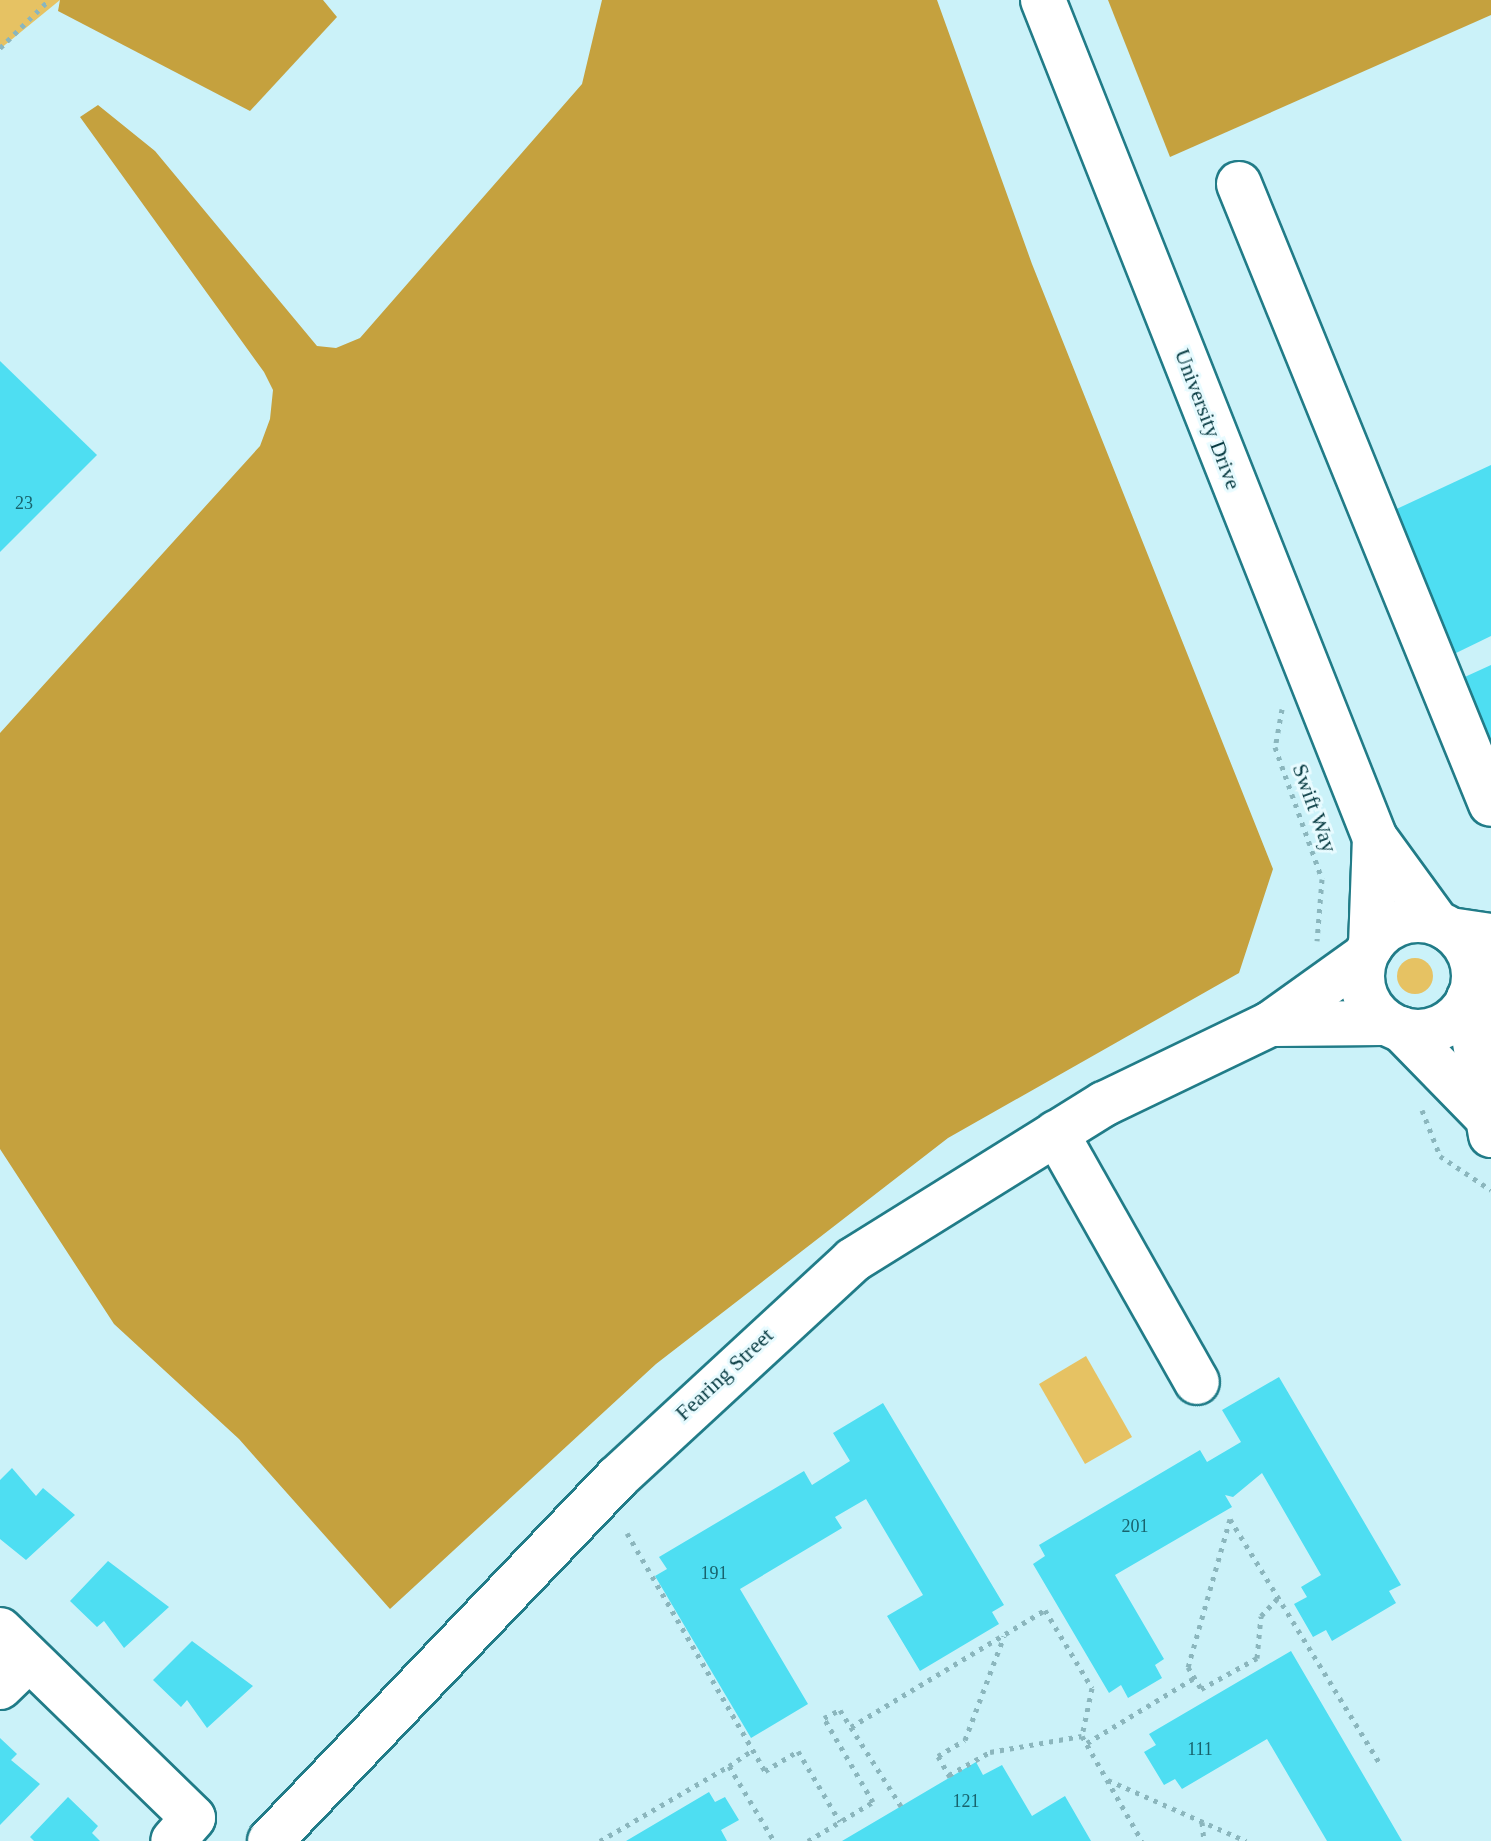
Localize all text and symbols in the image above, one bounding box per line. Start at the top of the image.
street label: University Drive [1169,345,1247,493]
house number: 23 [15,492,33,514]
street label: Swift Way [1287,760,1343,856]
street label: Fearing Street [670,1322,778,1426]
house number: 201 [1122,1515,1148,1537]
house number: 191 [700,1562,728,1584]
house number: 111 [1187,1738,1213,1760]
house number: 121 [952,1790,980,1812]

